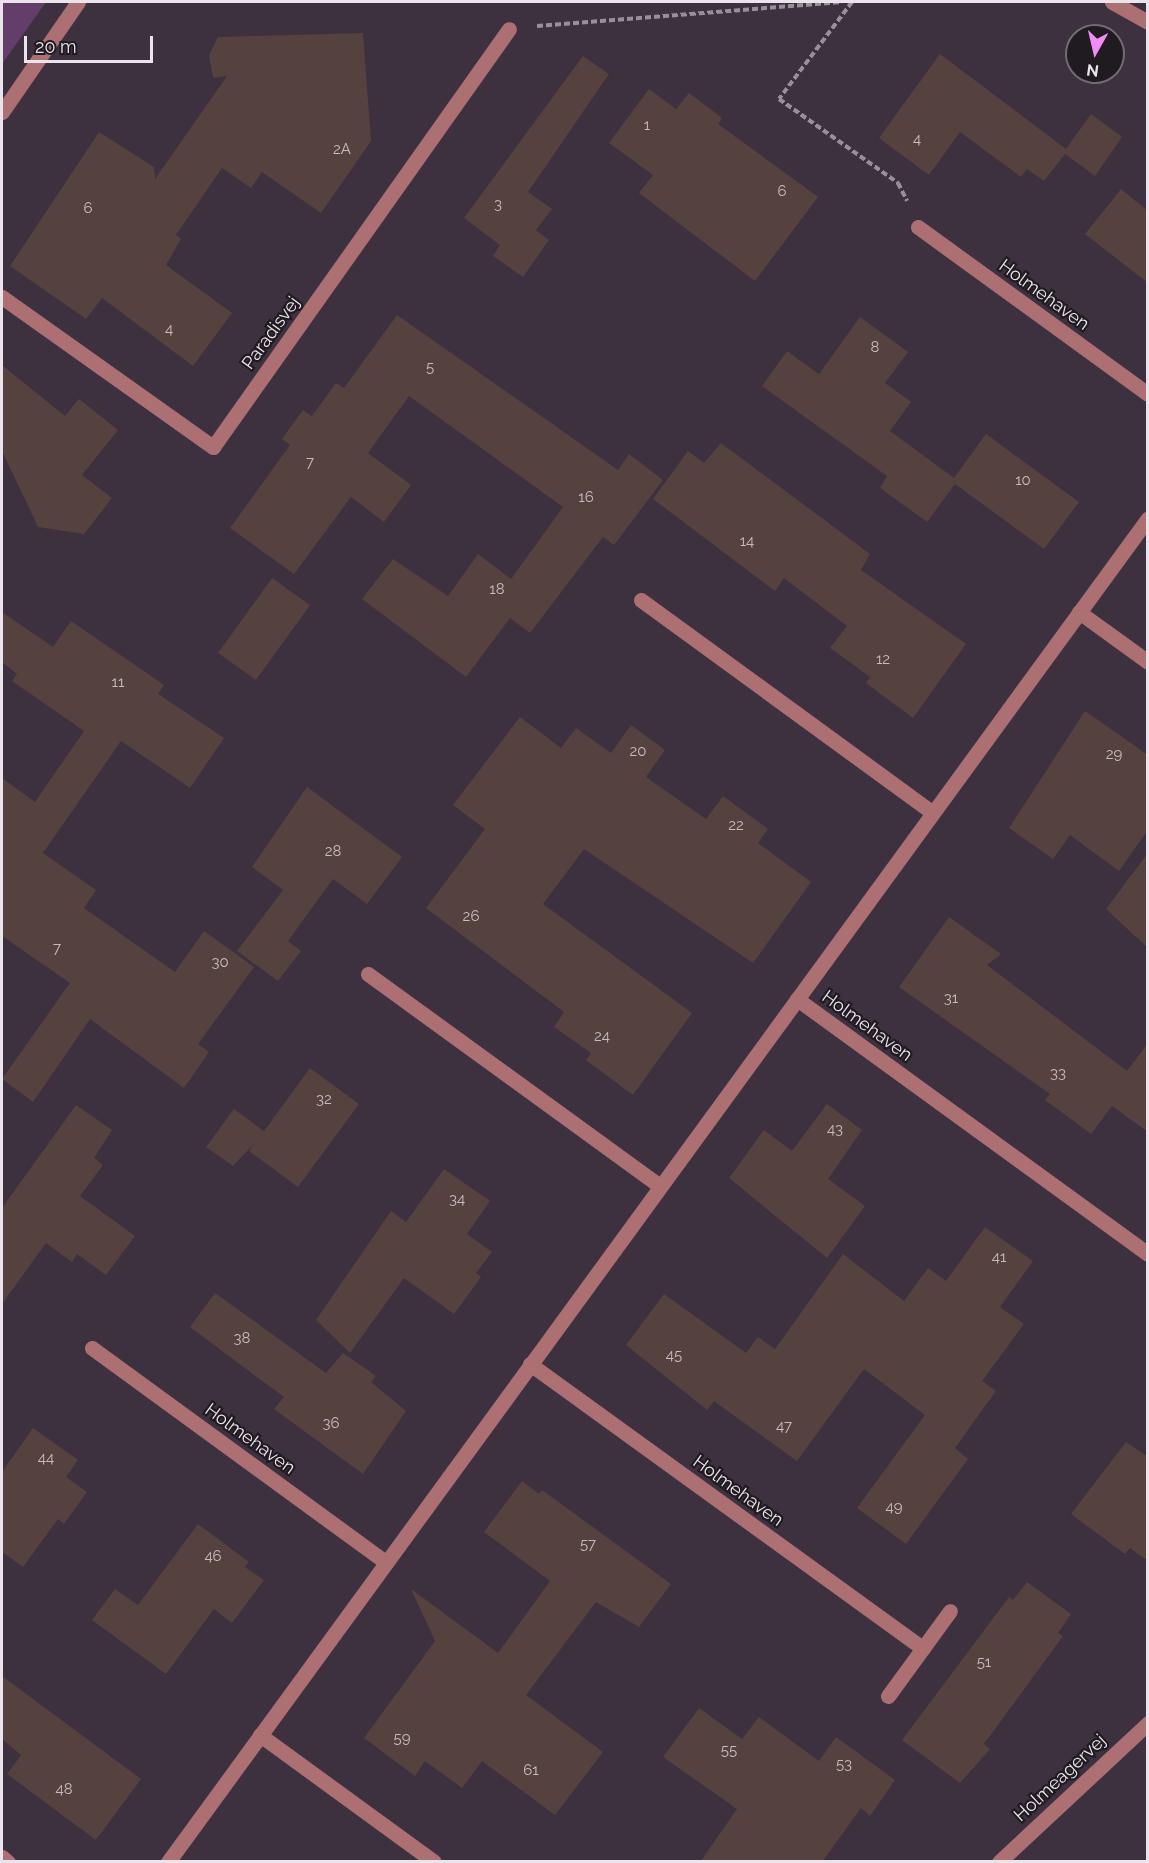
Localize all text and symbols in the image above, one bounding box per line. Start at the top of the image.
scale bar [27,24,156,62]
north arrow [1065,24,1125,84]
text: 20 m [35,36,77,57]
text: N [1085,60,1100,81]
house number: 1 [644,117,650,135]
house number: 4 [913,131,921,149]
house number: 2A [333,141,351,159]
house number: 6 [777,183,787,201]
house number: 3 [494,196,502,214]
house number: 6 [83,200,93,218]
street label: Holmehaven [995,255,1093,335]
street label: Paradisvej [237,292,305,374]
house number: 4 [165,321,173,339]
house number: 8 [871,339,879,357]
house number: 5 [426,359,434,377]
house number: 7 [306,454,314,472]
house number: 10 [1015,472,1031,490]
house number: 16 [578,489,594,507]
house number: 14 [740,533,754,551]
house number: 18 [489,581,505,599]
house number: 12 [876,651,890,669]
house number: 11 [112,674,124,692]
house number: 20 [630,743,646,761]
house number: 29 [1106,746,1122,764]
house number: 22 [728,817,744,835]
house number: 28 [325,843,341,861]
house number: 26 [463,908,479,926]
house number: 7 [53,940,61,958]
house number: 30 [211,954,229,972]
street label: Holmehaven [818,986,916,1066]
house number: 31 [944,990,958,1008]
house number: 24 [594,1028,610,1046]
house number: 33 [1050,1065,1066,1083]
house number: 32 [316,1091,332,1109]
house number: 43 [827,1121,843,1139]
house number: 34 [449,1191,465,1209]
house number: 41 [992,1249,1006,1267]
house number: 38 [234,1330,250,1348]
house number: 45 [666,1347,682,1365]
street label: Holmehaven [201,1399,299,1479]
house number: 36 [322,1415,340,1433]
house number: 47 [776,1418,792,1436]
house number: 44 [38,1450,54,1468]
street label: Holmehaven [689,1451,787,1531]
house number: 49 [886,1499,902,1517]
house number: 57 [580,1536,596,1554]
house number: 46 [204,1548,222,1566]
house number: 51 [977,1654,991,1672]
house number: 59 [394,1730,410,1748]
street label: Holmeagervej [1010,1730,1110,1826]
house number: 55 [721,1742,737,1760]
house number: 53 [836,1756,852,1774]
house number: 61 [523,1762,539,1780]
house number: 48 [55,1781,73,1799]

